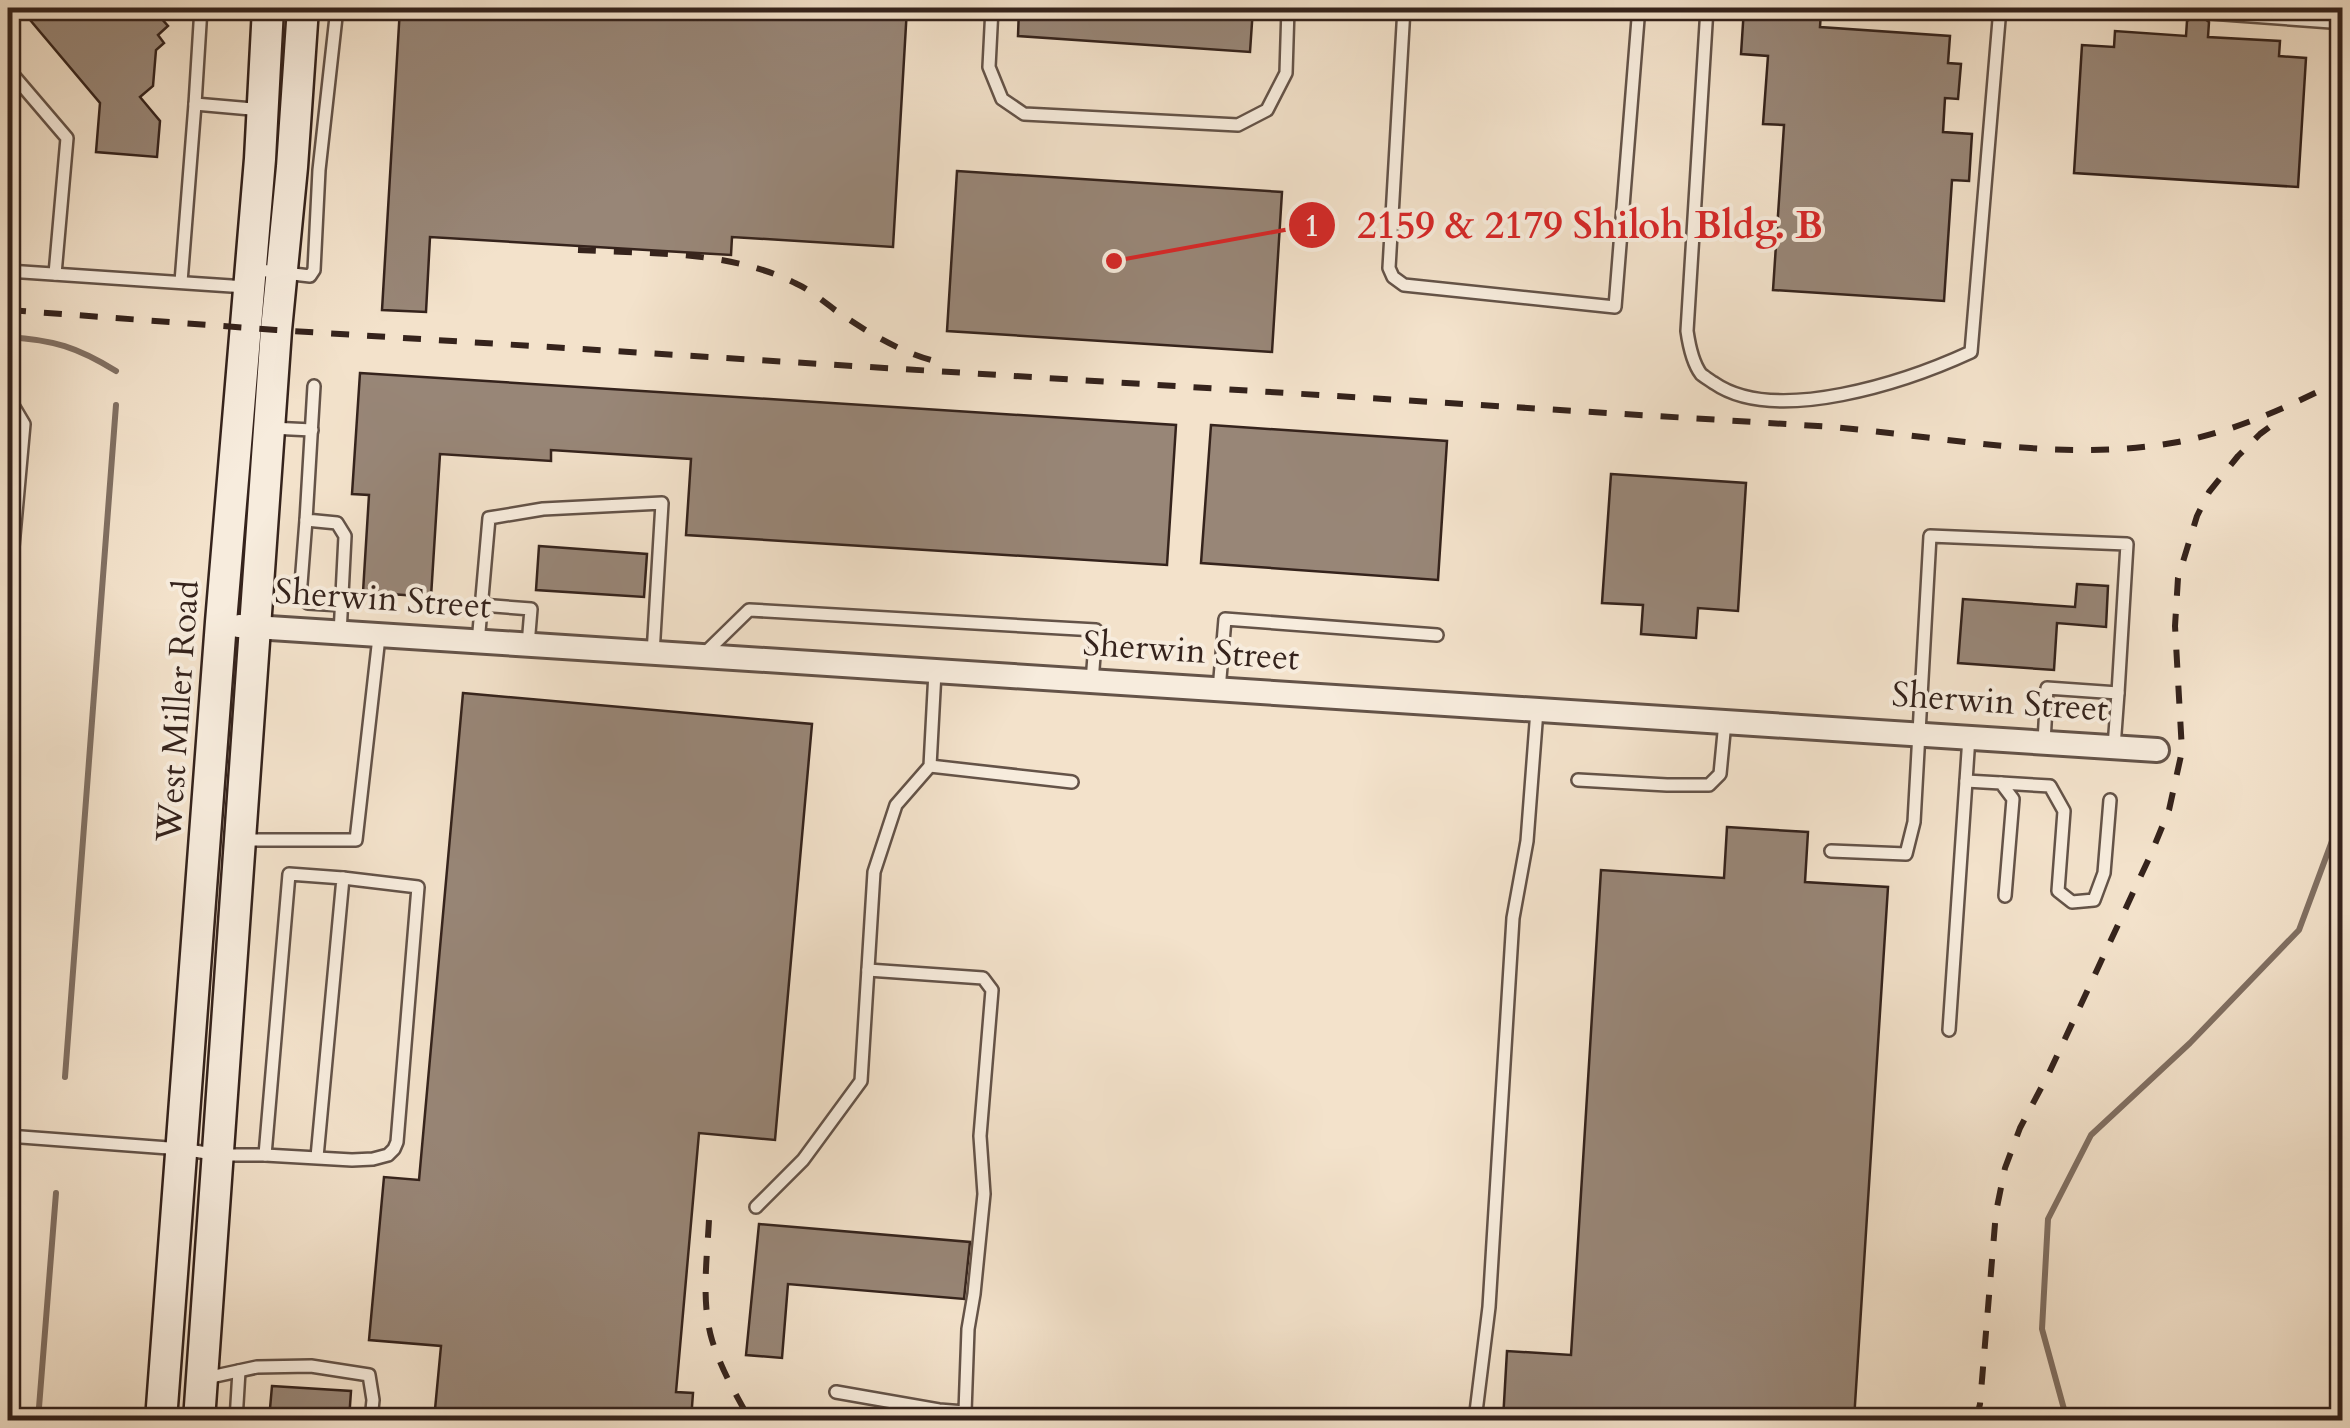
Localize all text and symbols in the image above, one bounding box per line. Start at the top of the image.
callout: 2159 & 2179 Shiloh Bldg. B [1287,191,1843,259]
text: 2159 & 2179 Shiloh Bldg. B [1357,200,1823,252]
text: 1 [1304,206,1320,247]
street label: Sherwin Street [273,567,493,631]
street label: West Miller Road [145,578,211,845]
street label: Sherwin Street [1081,619,1301,683]
street label: Sherwin Street [1890,670,2110,734]

